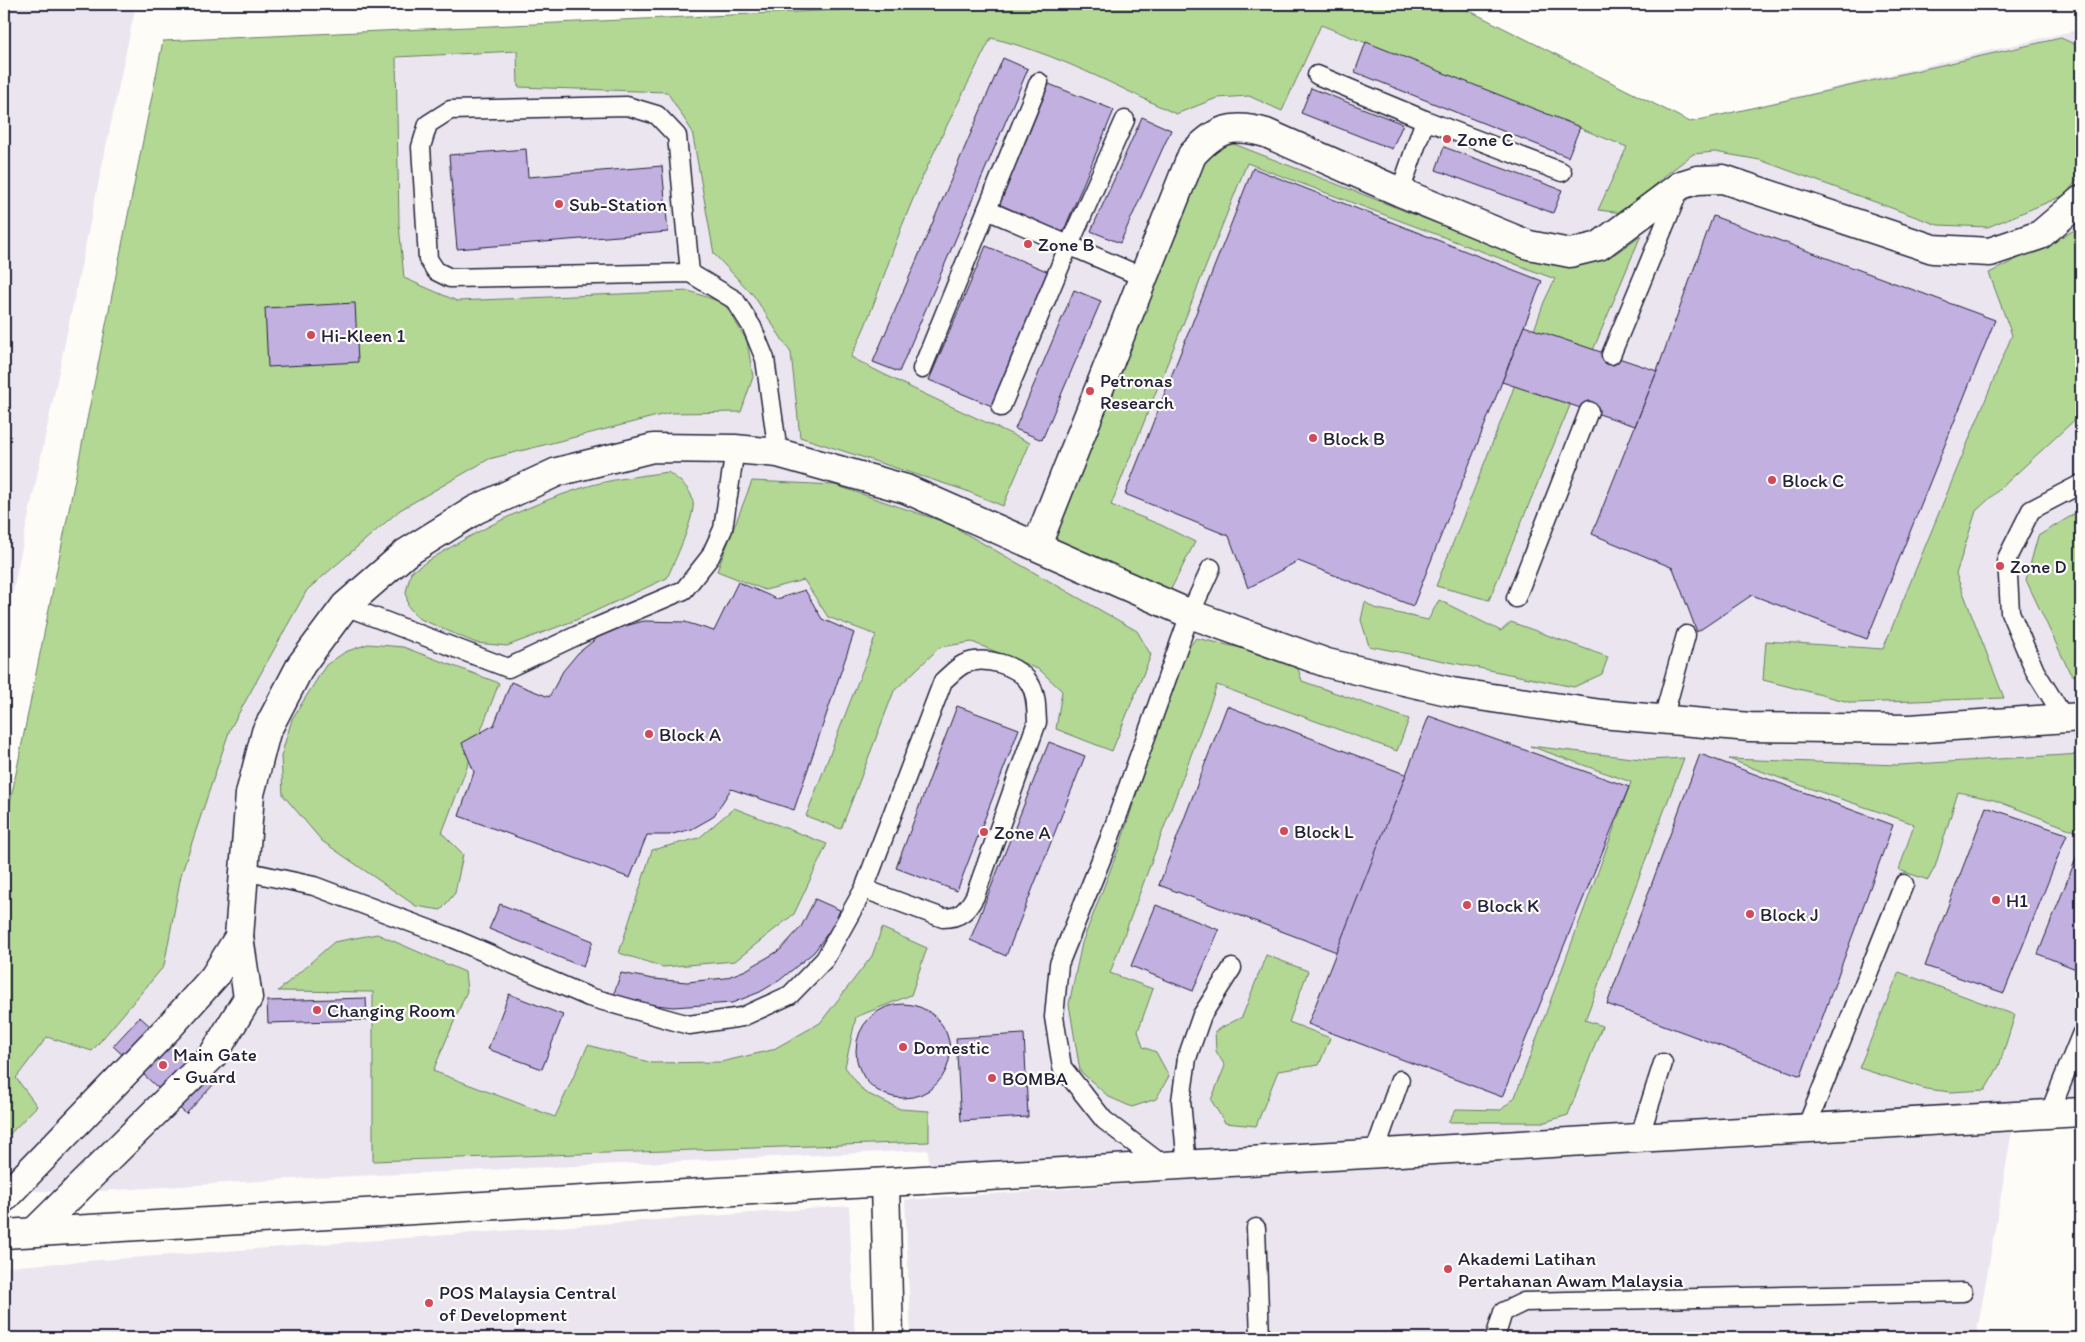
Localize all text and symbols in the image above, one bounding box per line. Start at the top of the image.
place label: Zone C [1457,128,1514,151]
marker: Zone C [1441,133,1453,145]
place label: Sub-Station [569,193,668,216]
marker: Sub-Station [553,198,565,210]
place label: Zone B [1038,233,1095,256]
marker: Zone B [1022,238,1034,250]
place label: Hi-Kleen 1 [321,324,405,347]
marker: Hi-Kleen 1 [305,329,317,341]
place label: Petronas Research [1100,369,1175,414]
marker: Petronas Research [1084,385,1096,397]
place label: Block B [1323,427,1385,450]
marker: Block B [1307,432,1319,444]
place label: Block C [1782,469,1844,492]
marker: Block C [1766,474,1778,486]
place label: Zone D [2010,555,2067,578]
marker: Zone D [1994,560,2006,572]
place label: Block A [659,723,721,746]
marker: Block A [643,728,655,740]
place label: Block L [1294,820,1354,843]
place label: Zone A [994,821,1051,844]
marker: Block L [1278,825,1290,837]
marker: Zone A [978,826,990,838]
place label: H1 [2006,889,2028,912]
place label: Block K [1477,894,1539,917]
marker: H1 [1990,894,2002,906]
marker: Block K [1461,899,1473,911]
place label: Block J [1760,903,1819,926]
marker: Block J [1744,908,1756,920]
place label: Changing Room [327,999,456,1022]
marker: Changing Room [311,1004,323,1016]
place label: Domestic [913,1036,990,1059]
marker: Domestic [897,1041,909,1053]
place label: Main Gate - Guard [173,1043,257,1088]
marker: Main Gate - Guard [157,1059,169,1071]
place label: BOMBA [1002,1067,1068,1090]
marker: BOMBA [986,1072,998,1084]
place label: Akademi Latihan Pertahanan Awam Malaysia [1458,1247,1683,1292]
marker: Akademi Latihan Pertahanan Awam Malaysia [1442,1263,1454,1275]
place label: POS Malaysia Central of Development [439,1281,617,1326]
marker: POS Malaysia Central of Development [423,1297,435,1309]

